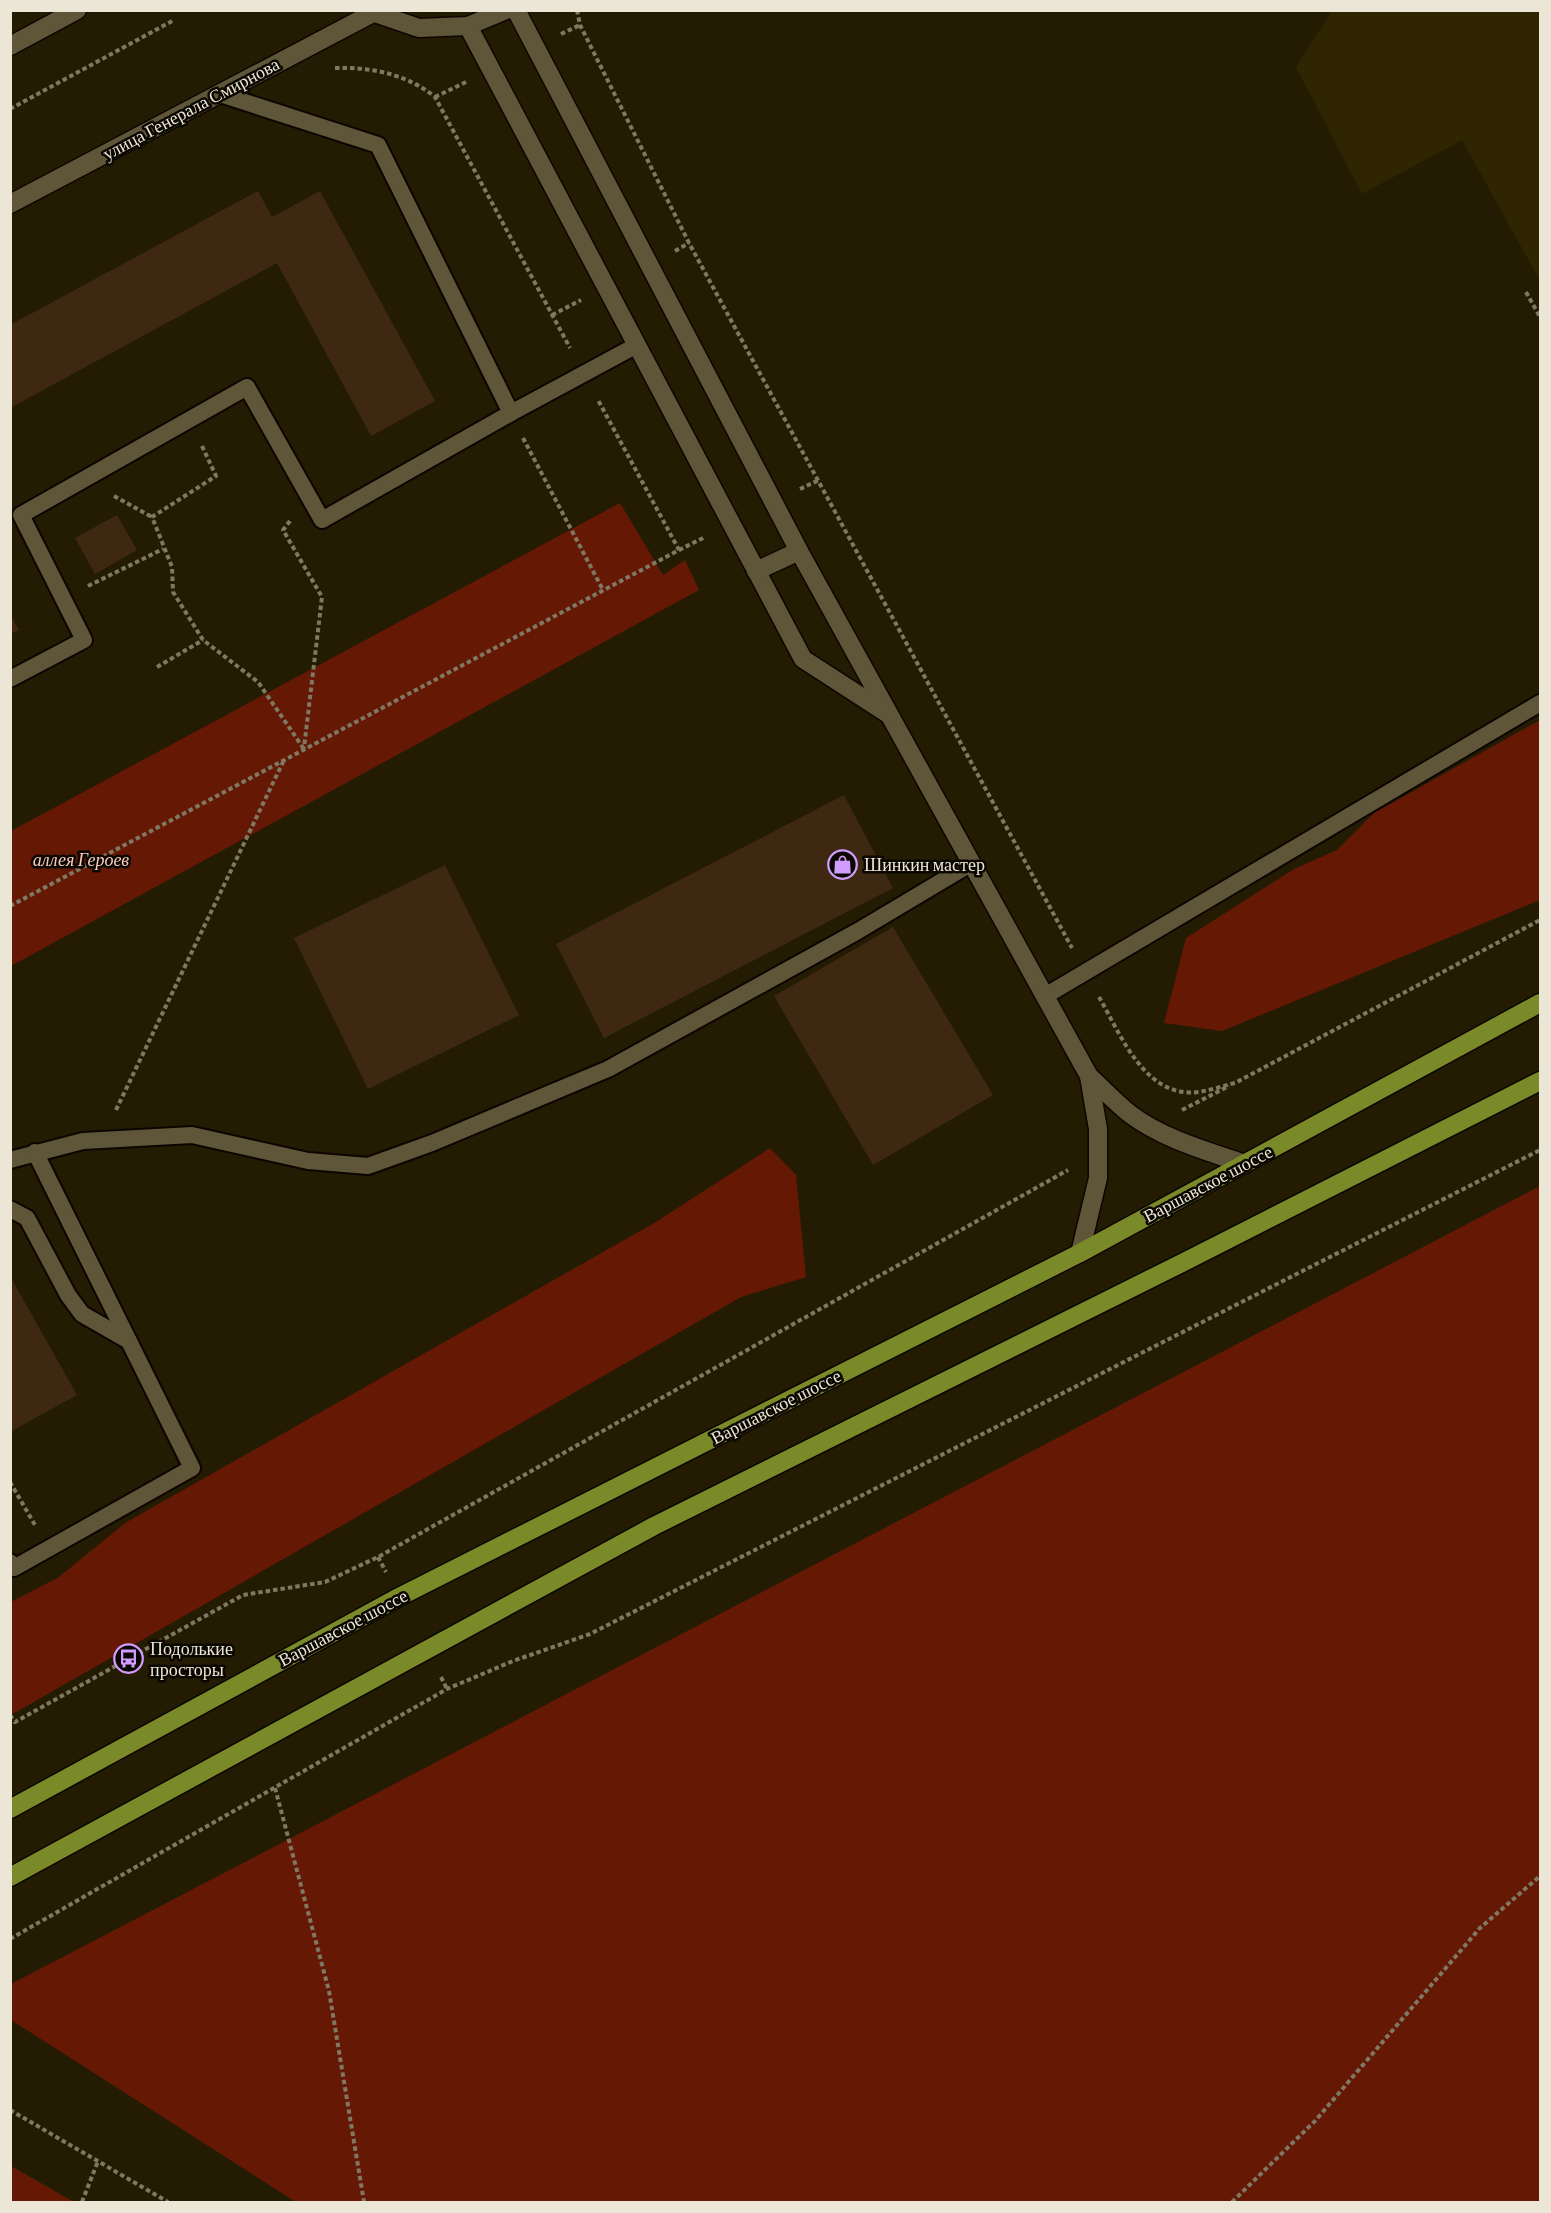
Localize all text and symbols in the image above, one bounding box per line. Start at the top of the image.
street label: улица Генерала Смирнова [99,54,283,164]
shop icon: Шинкин мастер [827,849,859,881]
park label: аллея Героев [33,850,129,870]
place label: Шинкин мастер [864,855,985,875]
street label: Варшавское шоссе [1140,1142,1276,1226]
street label: Варшавское шоссе [708,1366,844,1448]
street label: Варшавское шоссе [275,1586,411,1670]
place label: Подолькие просторы [150,1639,233,1680]
bus stop icon: Подолькие просторы [113,1643,145,1675]

